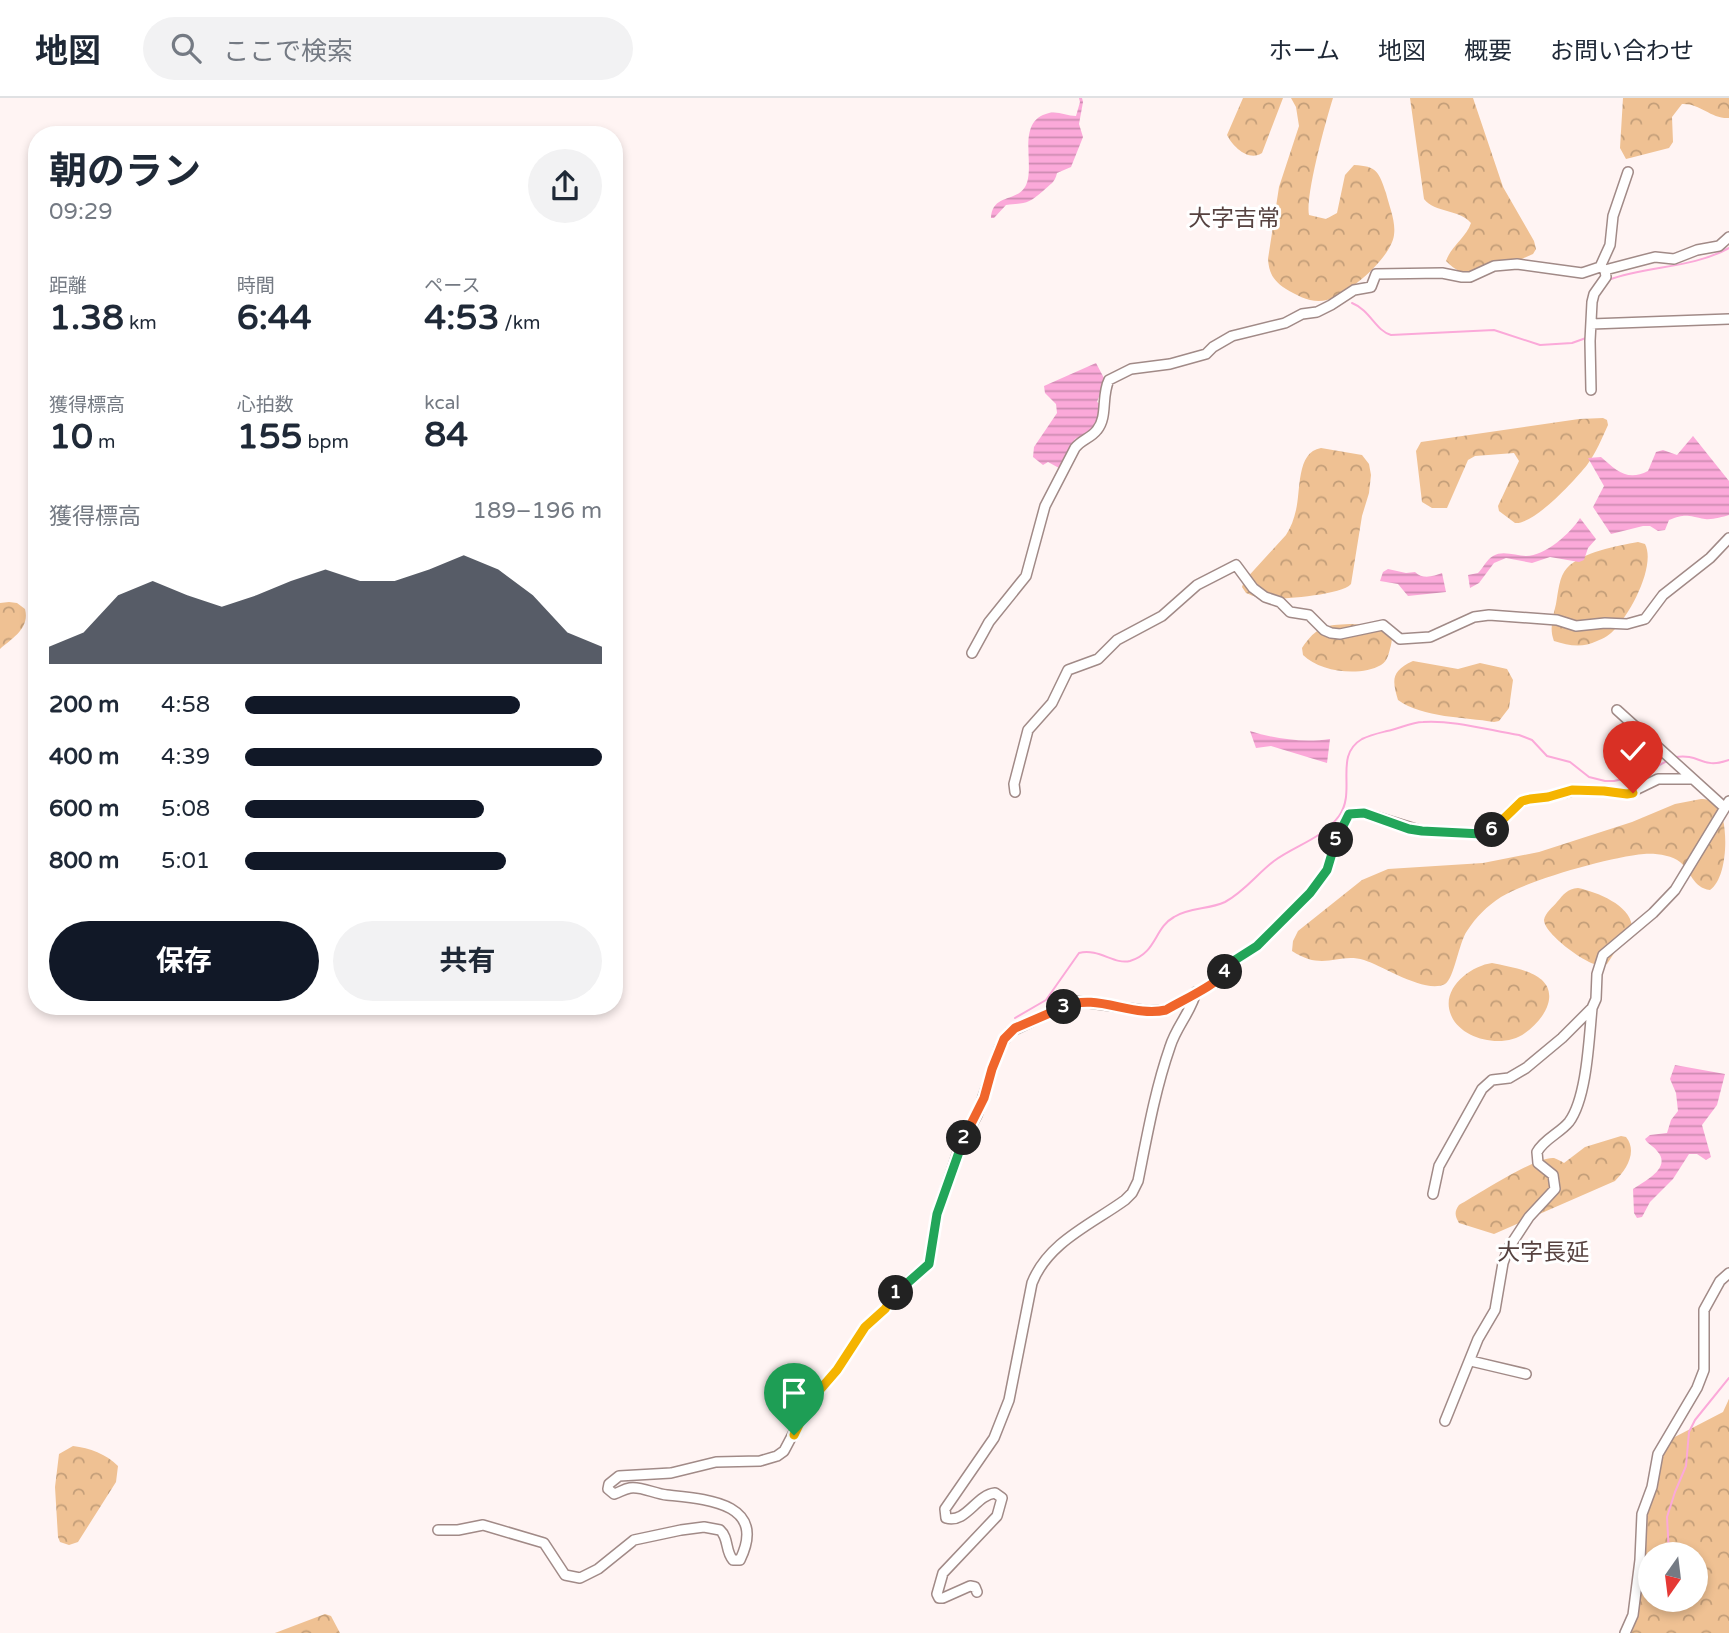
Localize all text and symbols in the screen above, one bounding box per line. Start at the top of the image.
search box [143,17,633,80]
icon: search [167,29,205,67]
text: 地図 [35,32,101,71]
text: ここで検索 [223,36,353,67]
text: ホーム [1269,37,1340,66]
text: 地図 [1378,37,1426,66]
text: 概要 [1464,37,1512,66]
text: お問い合わせ [1550,37,1694,66]
text: 朝のラン [49,149,201,195]
button: share [528,149,602,223]
text: 09:29 [49,198,113,226]
district label: 大字吉常 [1188,205,1280,233]
text: 距離 [49,275,87,297]
text: 時間 [237,275,275,297]
text: ペース [424,275,480,297]
text: 1.38 [49,297,124,339]
text: 6:44 [237,297,312,339]
text: 4:53 [424,297,499,339]
text: km [124,312,157,334]
text: /km [499,312,541,334]
text: kcal [424,392,460,414]
text: 獲得標高 [49,394,125,416]
text: 心拍数 [237,394,294,416]
text: 84 [424,414,468,456]
text: 10 [49,416,93,458]
text: 155 [237,416,303,458]
text: m [93,431,115,453]
text: bpm [303,431,349,453]
text: 189–196 m [473,497,602,525]
text: 獲得標高 [49,503,141,531]
text: 200 m [49,691,119,719]
text: 4:58 [161,691,210,719]
pin [1603,721,1663,793]
icon: check [1614,732,1652,770]
text: 400 m [49,743,119,771]
text: 4:39 [161,743,210,771]
text: 600 m [49,795,119,823]
text: 5:08 [161,795,210,823]
pin: 6 [1474,812,1510,848]
text: 6 [1486,818,1497,840]
pin: 5 [1318,822,1354,858]
text: 5 [1330,828,1341,850]
text: 800 m [49,847,119,875]
text: 5:01 [161,847,210,875]
button: 保存 [49,921,319,1001]
button: 共有 [333,921,602,1001]
pin: 4 [1208,954,1242,990]
text: 4 [1219,960,1230,982]
pin: 3 [1046,990,1082,1024]
text: 3 [1058,995,1069,1017]
pin: 2 [946,1121,982,1156]
text: 2 [958,1126,969,1148]
district label: 大字長延 [1497,1239,1589,1267]
pin: 1 [878,1276,914,1310]
text: 1 [890,1281,901,1303]
pin [764,1363,824,1435]
icon: arrive [775,1374,813,1412]
north arrow [1638,1542,1708,1612]
map controls [1638,1542,1708,1612]

